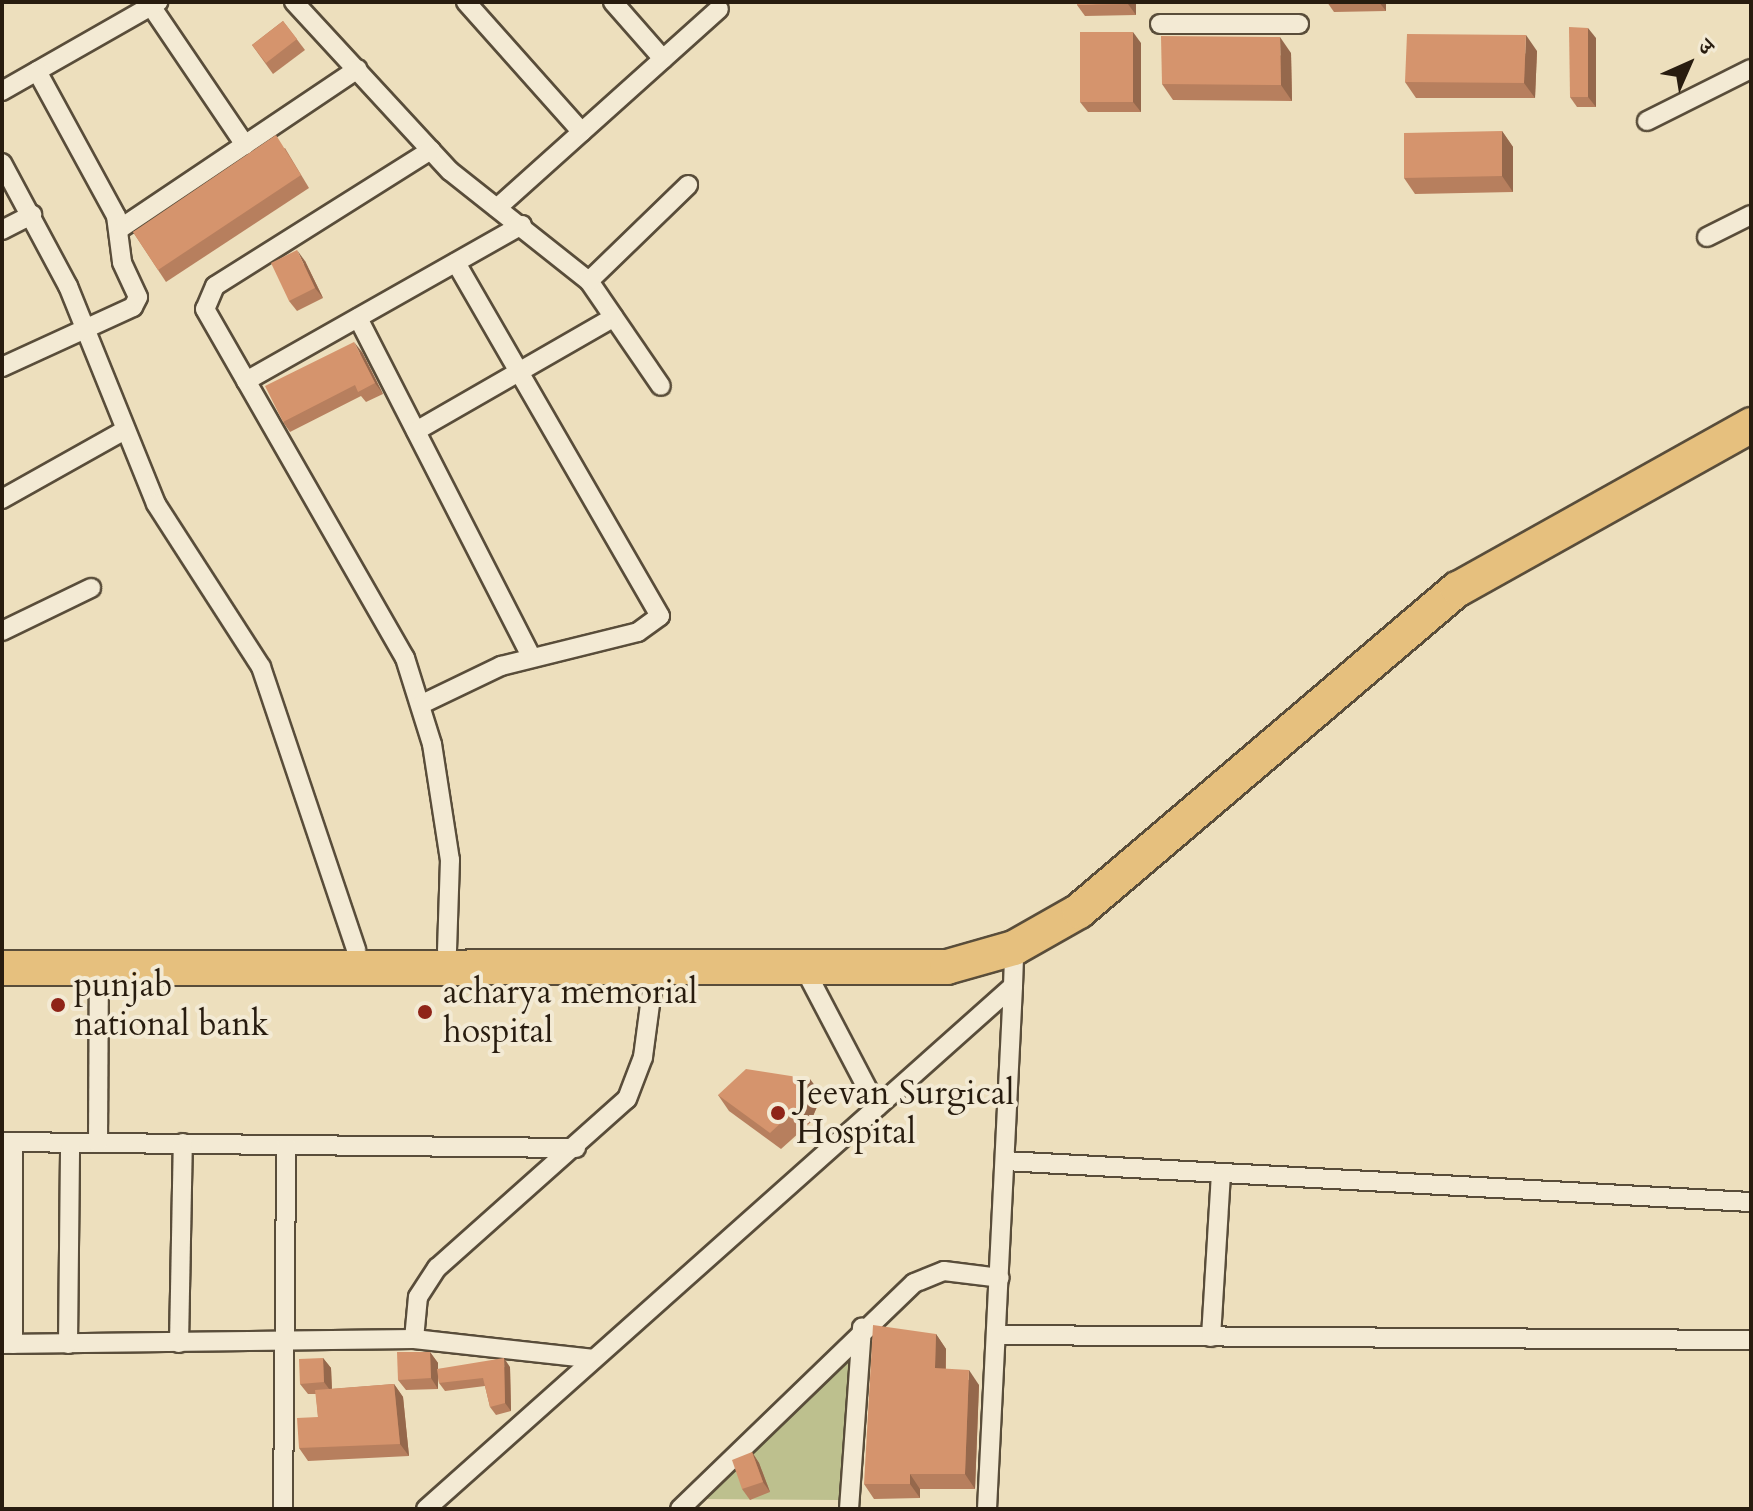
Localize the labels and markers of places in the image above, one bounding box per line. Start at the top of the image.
place label: punjab national bank [74,965,269,1044]
place label: acharya memorial hospital [443,972,697,1052]
marker: punjab national bank [49,996,67,1014]
marker: acharya memorial hospital [414,1001,436,1023]
place label: Jeevan Surgical Hospital [796,1073,1014,1152]
marker: Jeevan Surgical Hospital [767,1102,789,1124]

